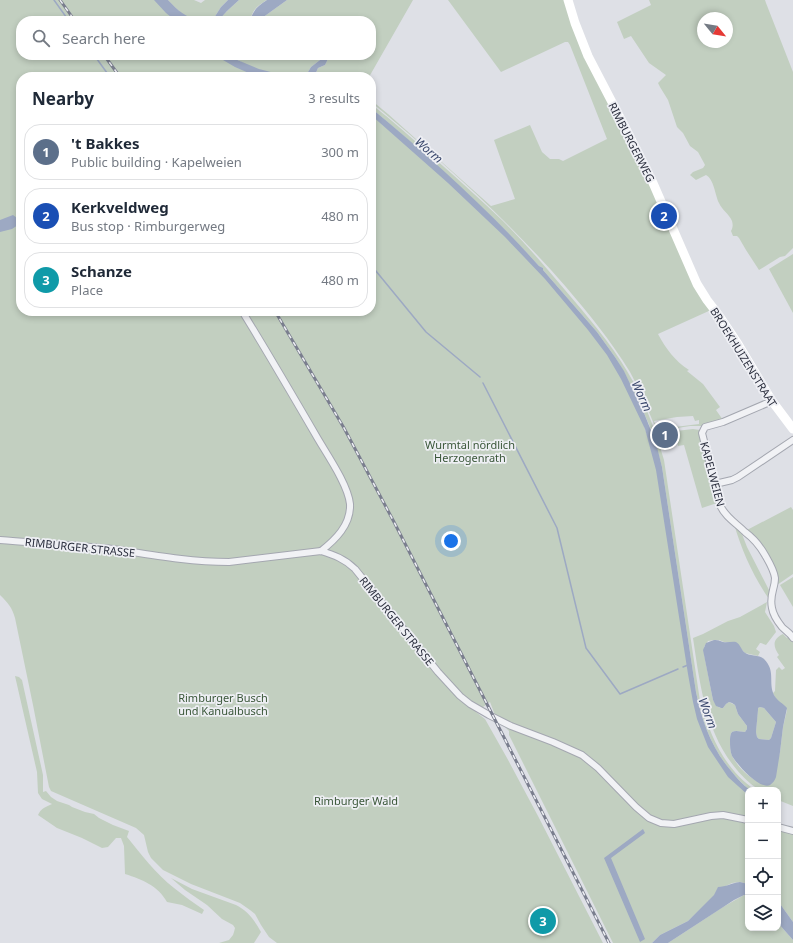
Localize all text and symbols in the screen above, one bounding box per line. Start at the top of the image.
north arrow [697,12,733,48]
search box [16,16,376,60]
icon: search [30,27,52,49]
text: Search here [62,28,145,48]
text: Nearby [32,87,94,110]
text: 3 results [308,89,360,107]
street label: RIMBURGERWEG [605,99,659,185]
text: 't Bakkes [71,133,139,153]
water label: Worm [411,133,447,167]
text: 1 [42,143,50,161]
text: 300 m [321,143,359,161]
text: Public building · Kapelweien [71,153,242,171]
text: Kerkveldweg [71,197,169,217]
pin: 2 [651,201,677,231]
text: 2 [42,207,50,225]
text: 480 m [321,207,359,225]
text: Bus stop · Rimburgerweg [71,217,225,235]
text: Schanze [71,261,132,281]
text: 3 [42,271,50,289]
text: 480 m [321,271,359,289]
text: Place [71,281,103,299]
street label: BROEKHUIZENSTRAAT [707,304,781,410]
water label: Worm [628,378,656,414]
pin: 1 [652,420,678,450]
park label: Wurmtal nördlich Herzogenrath [425,437,515,465]
street label: KAPELWEIEN [697,440,729,508]
your location [441,531,461,551]
street label: RIMBURGER STRASSE [24,534,136,560]
street label: RIMBURGER STRASSE [356,573,438,669]
park label: Rimburger Busch und Kanualbusch [178,690,268,718]
water label: Worm [695,695,721,731]
map controls [745,787,781,931]
button: + [745,787,781,823]
park label: Rimburger Wald [314,793,398,808]
button: − [745,823,781,859]
button: locate [745,859,781,895]
button: layers [745,895,781,931]
pin: 3 [530,906,556,936]

